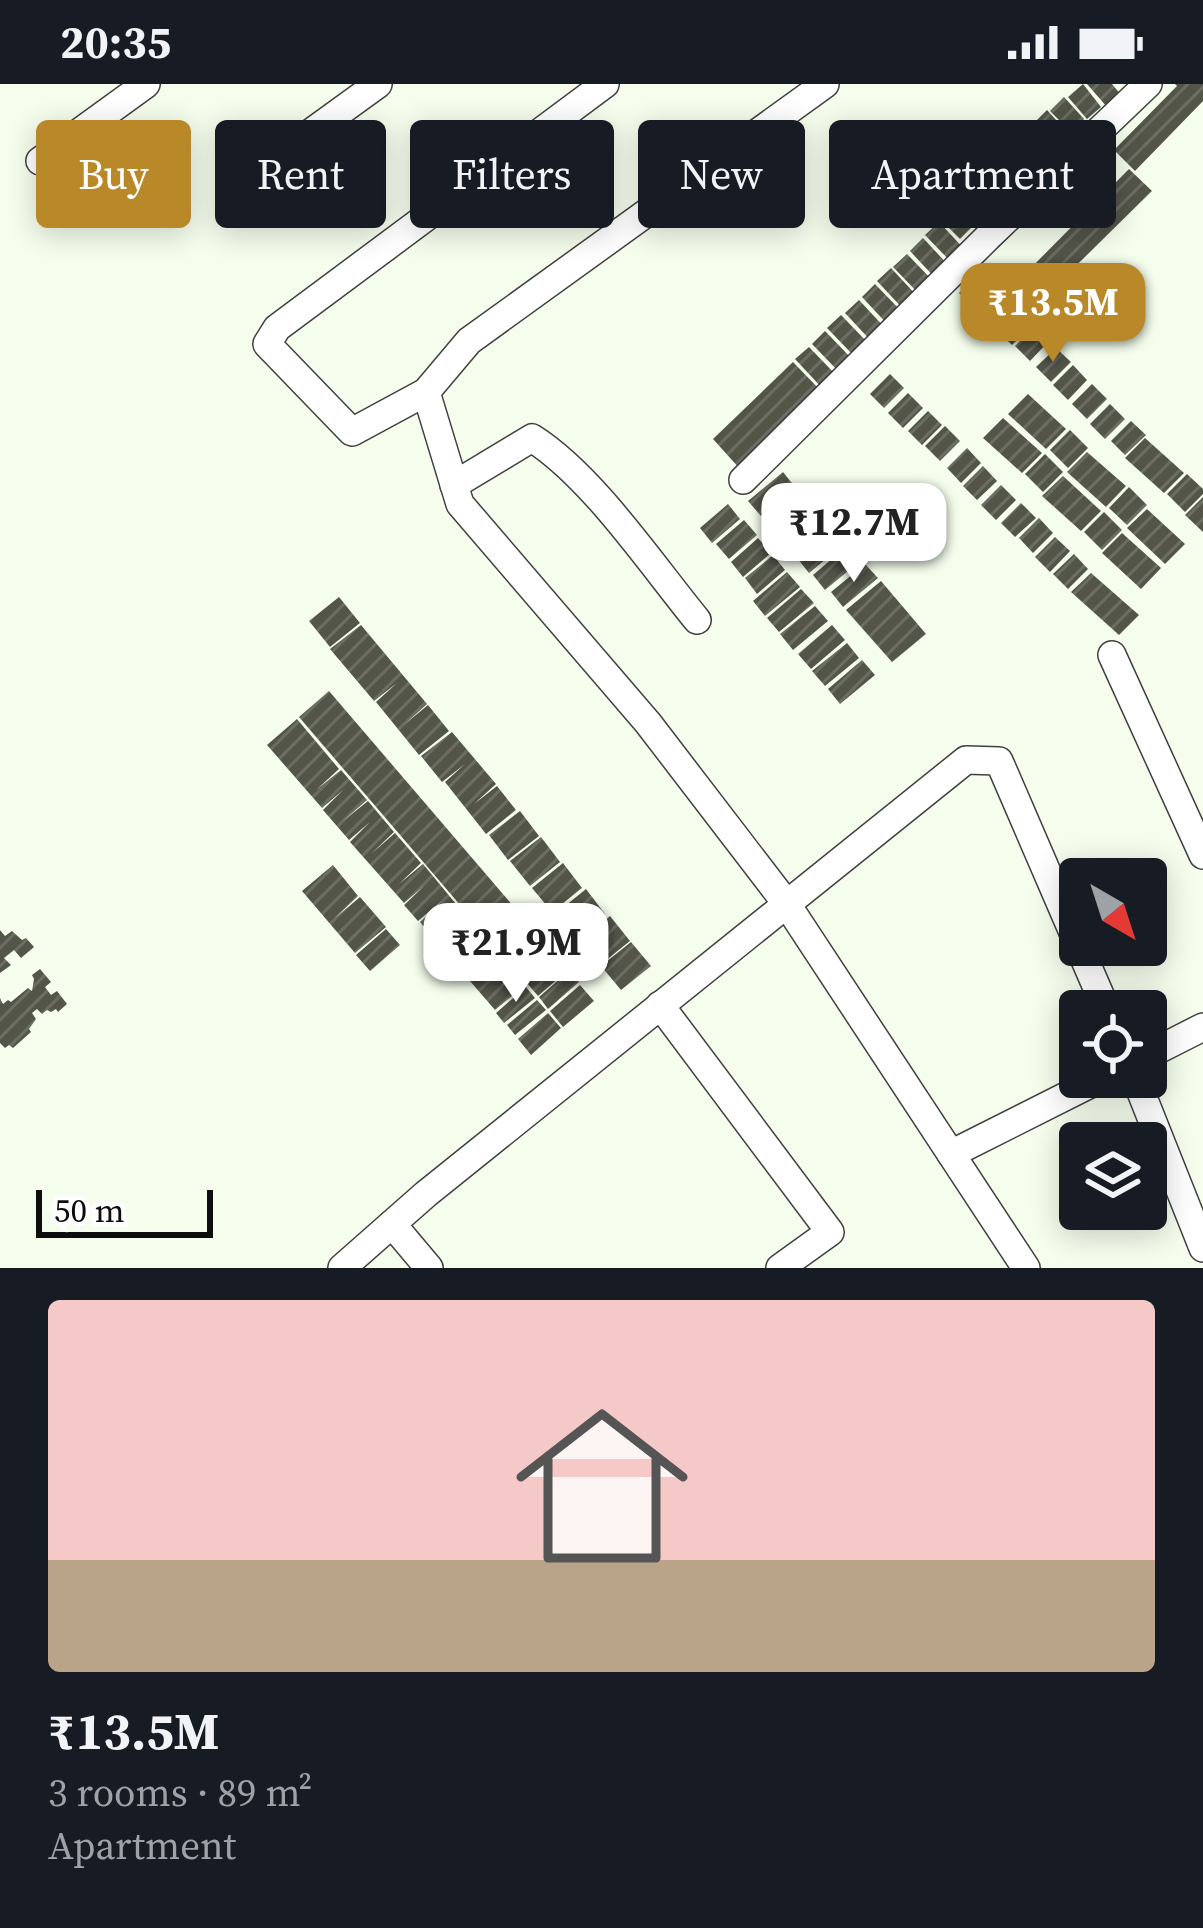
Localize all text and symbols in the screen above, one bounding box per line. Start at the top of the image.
text: 20:35 [60,11,171,73]
chip: Buy [36,120,191,228]
chip: Rent [215,120,386,228]
chip: Filters [410,120,614,228]
chip: New [638,120,805,228]
chip: Apartment [829,120,1116,228]
pin: ₹13.5M [955,263,1151,365]
text: ₹13.5M [987,275,1119,328]
pin: ₹12.7M [756,483,952,585]
text: ₹12.7M [788,495,920,548]
north arrow [1059,858,1167,966]
map controls [1059,858,1167,1230]
pin: ₹21.9M [418,903,614,1005]
text: ₹21.9M [450,915,582,968]
button: locate [1059,990,1167,1098]
button: layers [1059,1122,1167,1230]
scale bar [36,1184,213,1237]
text: 50 m [54,1188,124,1233]
icon: home [494,1378,710,1594]
text: ₹13.5M [48,1696,220,1766]
text: 3 rooms · 89 m² [48,1766,312,1819]
text: Apartment [48,1819,236,1872]

